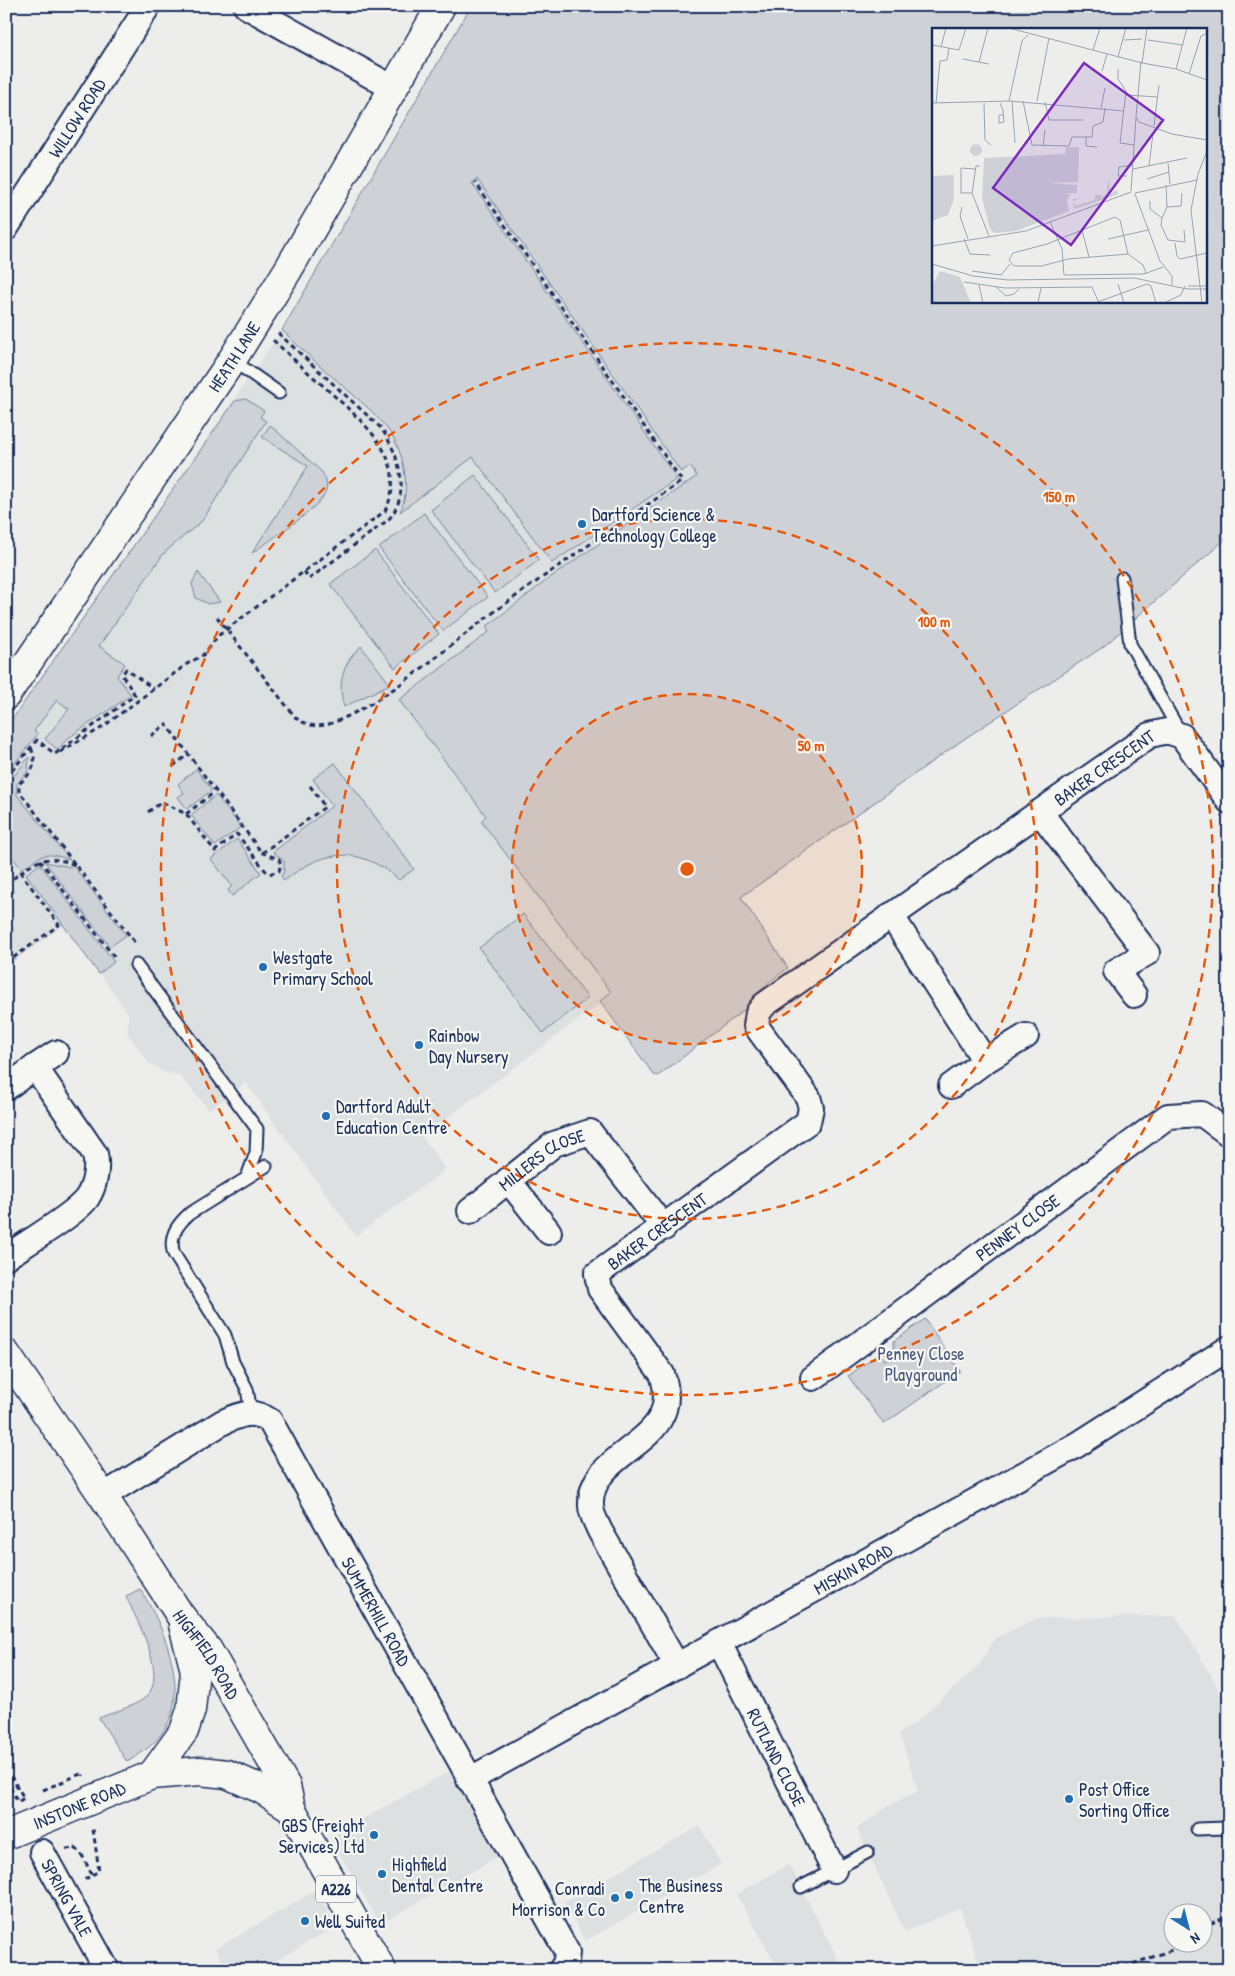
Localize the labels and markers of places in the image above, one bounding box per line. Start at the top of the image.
place label: Dartford Science & Technology College [592,502,717,548]
marker: Dartford Science & Technology College [576,518,588,530]
centre of rings [678,860,696,878]
place label: Westgate Primary School [273,945,373,991]
marker: Westgate Primary School [257,961,269,973]
place label: Rainbow Day Nursery [429,1023,509,1069]
marker: Rainbow Day Nursery [413,1039,425,1051]
place label: Dartford Adult Education Centre [336,1094,447,1140]
marker: Dartford Adult Education Centre [320,1110,332,1122]
place label: Post Office Sorting Office [1079,1777,1170,1823]
marker: Post Office Sorting Office [1063,1793,1075,1805]
place label: GBS (Freight Services) Ltd [279,1813,365,1859]
marker: GBS (Freight Services) Ltd [368,1829,380,1841]
place label: Highfield Dental Centre [392,1852,483,1898]
marker: Highfield Dental Centre [376,1868,388,1880]
place label: The Business Centre [639,1873,723,1919]
place label: Conradi Morrison & Co [512,1876,605,1922]
marker: The Business Centre [623,1889,635,1901]
marker: Conradi Morrison & Co [609,1892,621,1904]
place label: Well Suited [315,1909,385,1934]
marker: Well Suited [299,1915,311,1927]

